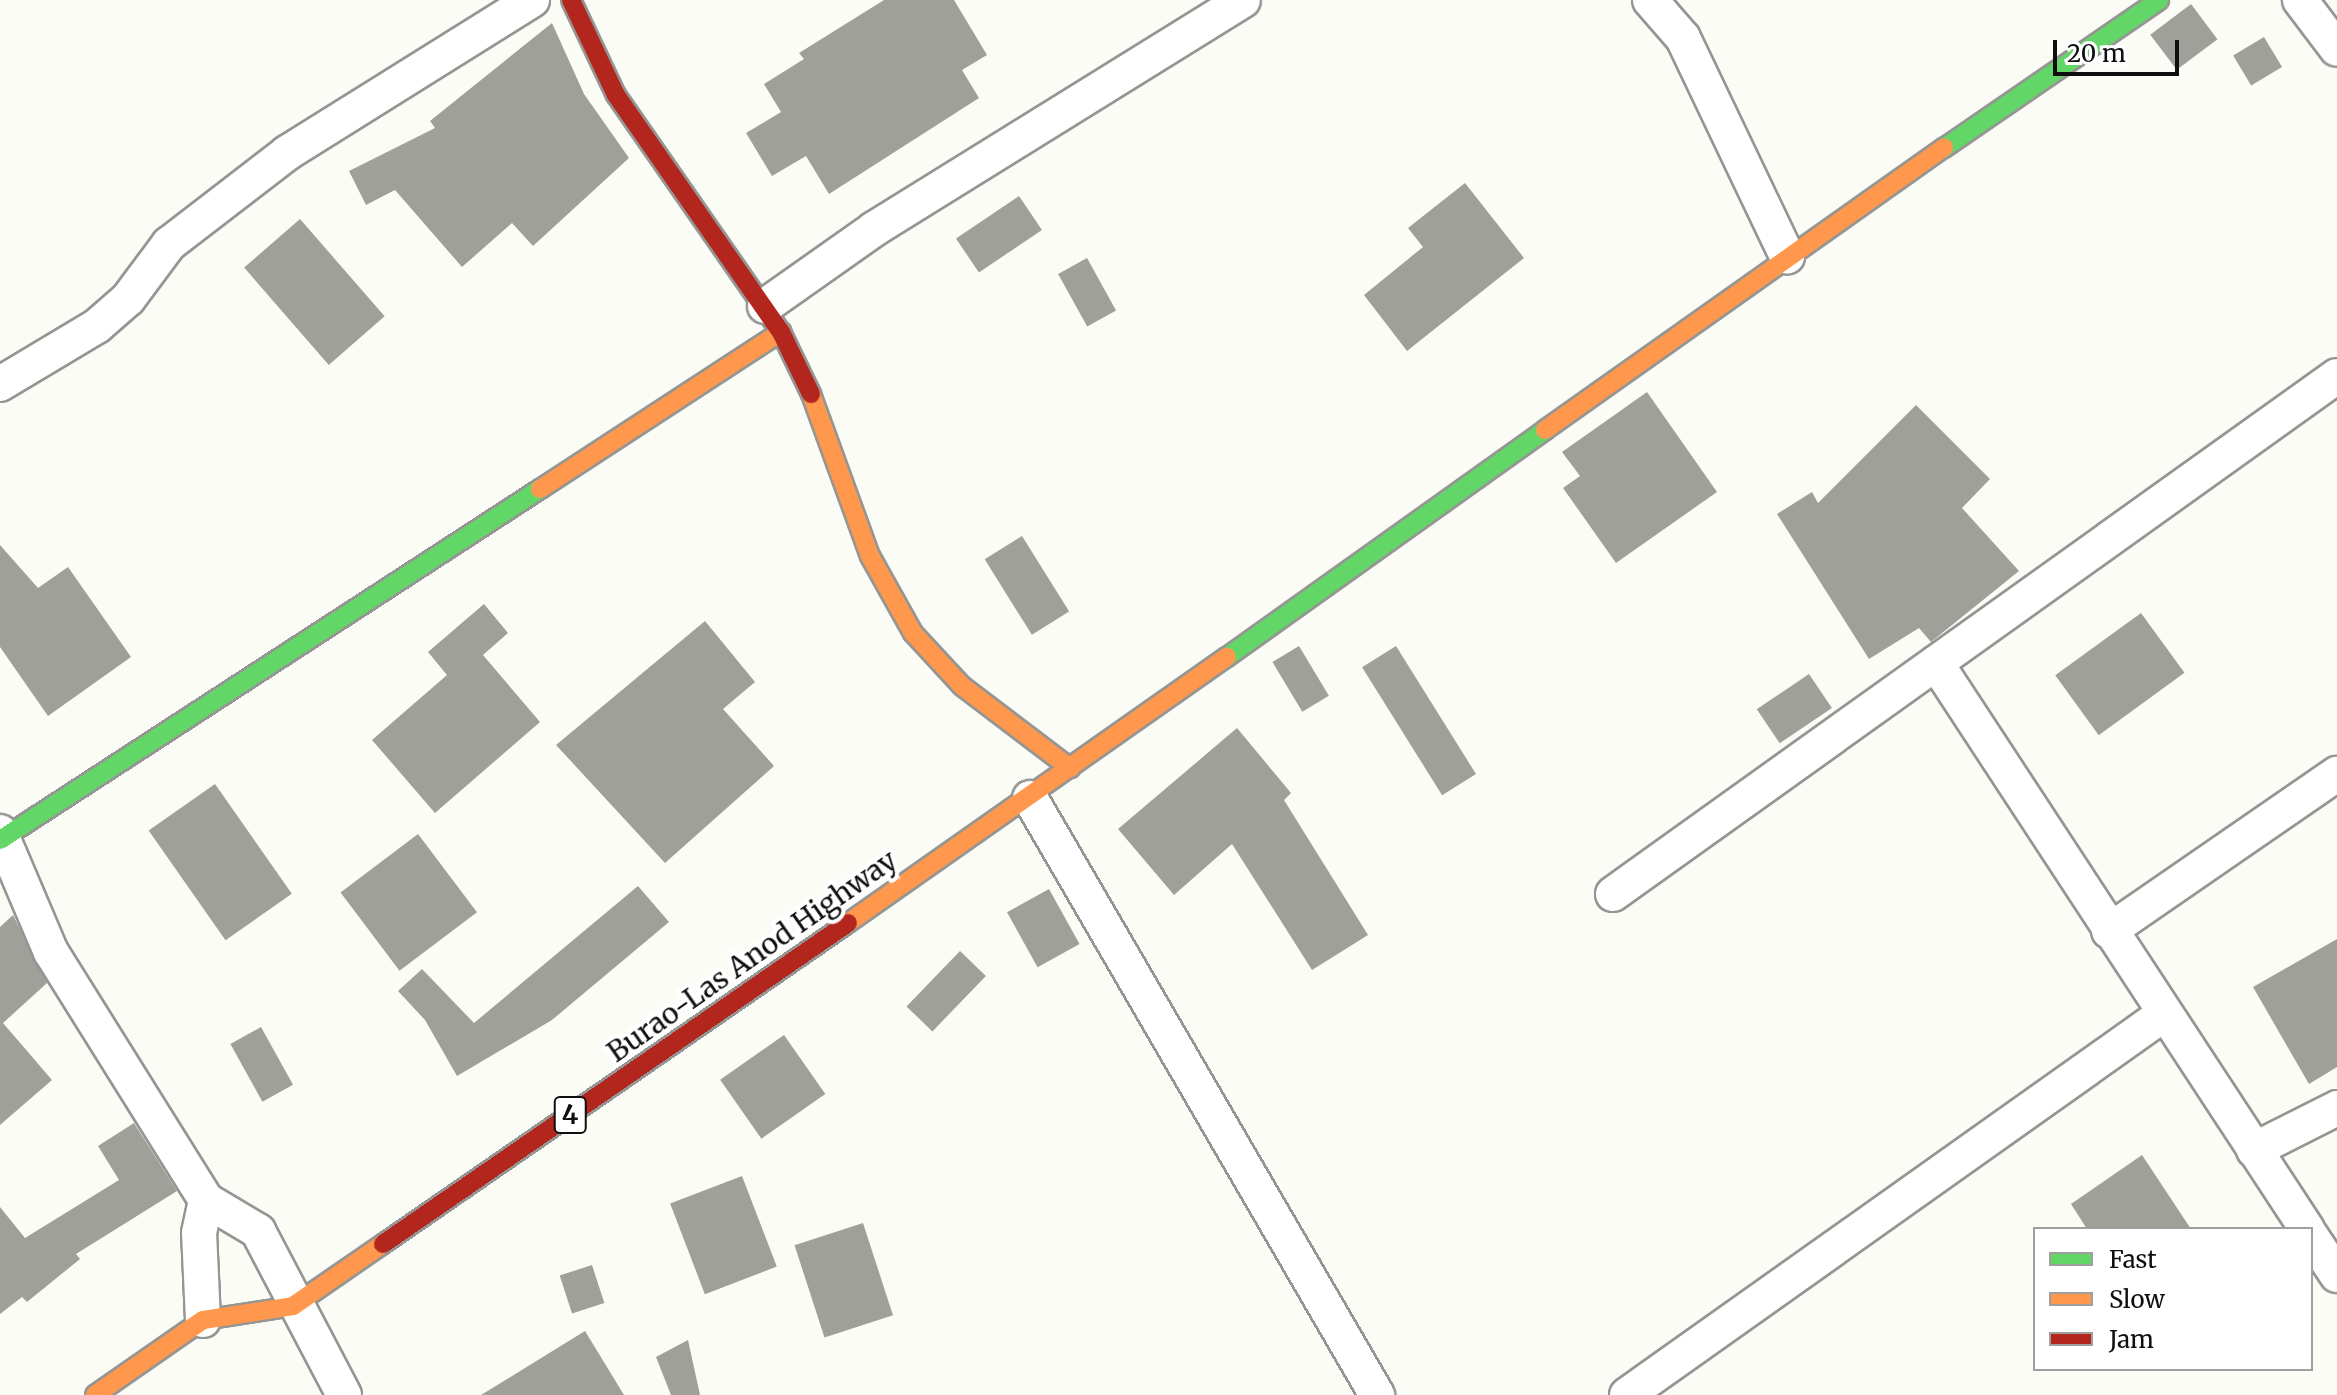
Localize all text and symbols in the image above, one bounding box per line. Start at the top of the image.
scale bar [2057,24,2183,74]
text: 20 m [2067,38,2126,69]
street label: Burao-Las Anod Highway [601,843,903,1069]
road number: 4 [552,1093,588,1137]
legend [2033,1227,2313,1371]
text: Fast [2109,1244,2157,1275]
text: Slow [2109,1284,2165,1315]
text: Jam [2109,1324,2154,1355]

